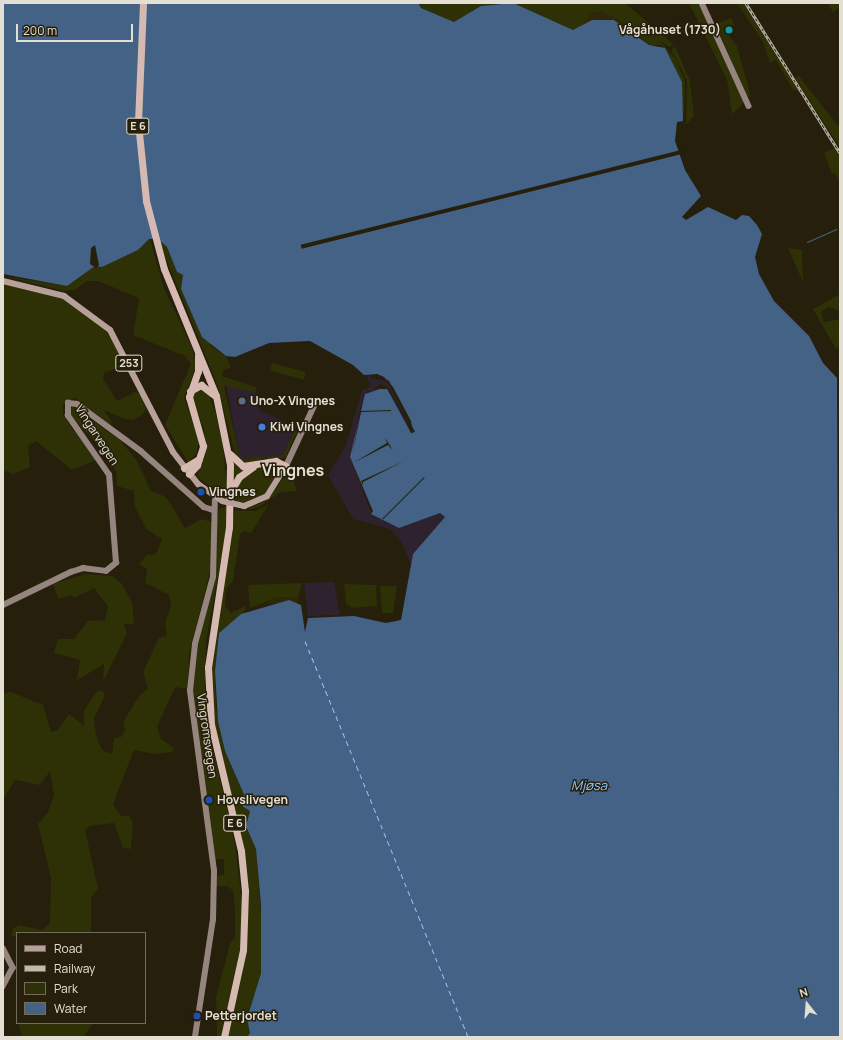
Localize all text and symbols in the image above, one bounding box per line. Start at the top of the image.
scale bar [18,16,135,42]
text: 200 m [23,22,57,39]
place label: Vågåhuset (1730) [619,23,721,37]
marker: Vågåhuset (1730) [724,25,734,35]
road number: E 6 [126,117,150,135]
road number: 253 [115,354,143,372]
place label: Uno-X Vingnes [250,394,335,408]
marker: Uno-X Vingnes [237,396,247,406]
street label: Vingarvegen [72,402,122,468]
place label: Kiwi Vingnes [270,420,343,434]
marker: Kiwi Vingnes [257,422,267,432]
district label: Vingnes [262,460,324,480]
place label: Vingnes [209,485,256,499]
marker: Vingnes [196,487,206,497]
street label: Vingromsvegen [194,693,220,779]
water label: Mjøsa [571,777,607,793]
place label: Hovslivegen [217,793,288,807]
marker: Hovslivegen [204,795,214,805]
road number: E 6 [223,814,247,832]
legend [16,932,146,1024]
text: Road [54,940,82,957]
text: Railway [54,960,95,977]
text: Park [54,980,78,997]
north arrow [787,984,827,1024]
text: N [797,984,809,1000]
text: Water [54,1000,87,1017]
place label: Petterjordet [205,1009,277,1023]
marker: Petterjordet [192,1011,202,1021]

